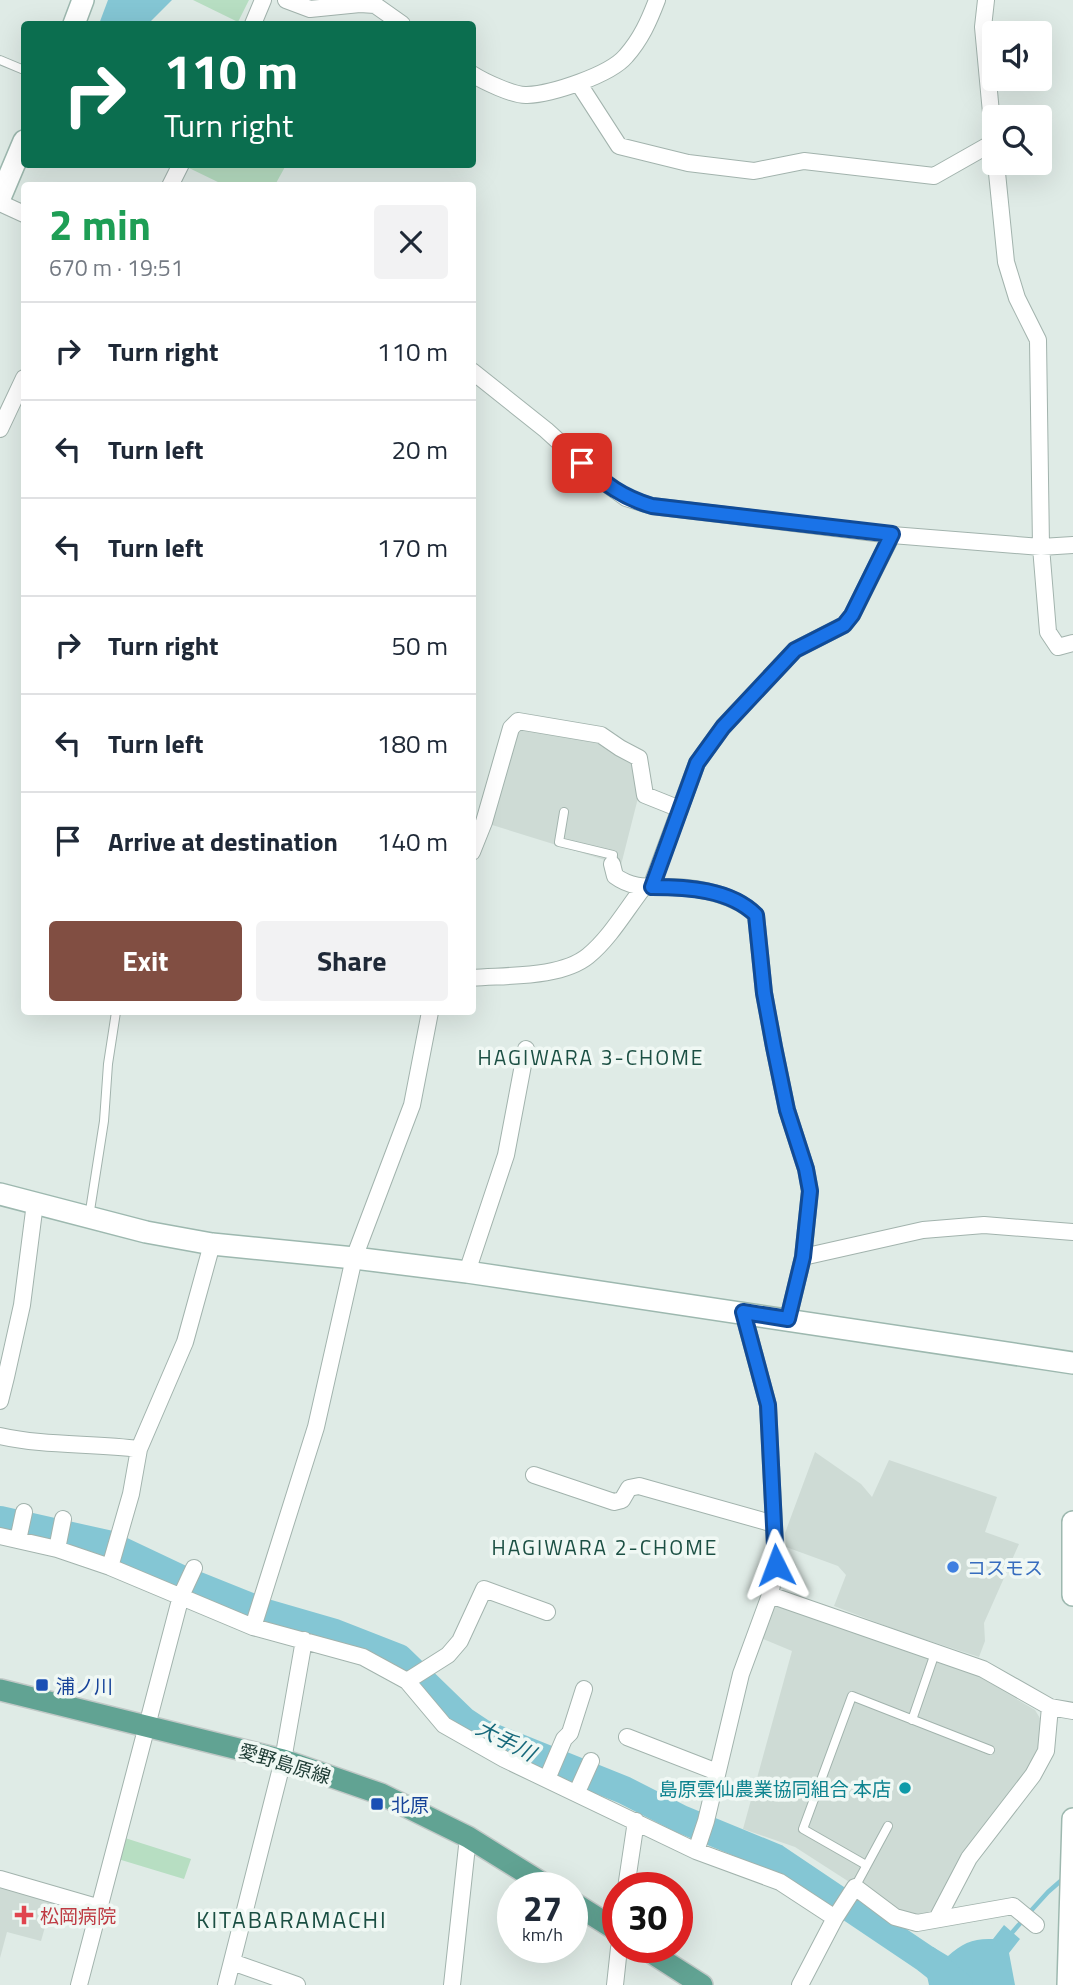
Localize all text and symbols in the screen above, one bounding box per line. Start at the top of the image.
map controls [982,21,1052,175]
button: sound [982,21,1052,91]
text: 110 m [164,33,298,108]
icon: right [49,49,140,140]
text: Turn right [164,101,293,149]
button: search [982,105,1052,175]
text: 2 min [49,192,151,256]
button: close [374,205,448,279]
text: 670 m · 19:51 [49,250,184,285]
icon: right [49,332,87,370]
text: Turn right [108,332,219,371]
text: 110 m [377,332,448,371]
icon: left [49,430,87,468]
text: Turn left [108,430,203,469]
text: 20 m [391,430,448,469]
pin [552,433,612,493]
icon: arrive [563,444,601,482]
icon: left [49,528,87,566]
text: Turn left [108,528,203,567]
text: 170 m [377,528,448,567]
icon: right [49,626,87,664]
text: Turn right [108,626,219,665]
text: 50 m [391,626,448,665]
icon: left [49,724,87,762]
text: Turn left [108,724,203,763]
text: 180 m [377,724,448,763]
icon: arrive [49,822,87,860]
text: Arrive at destination [108,822,338,861]
text: 140 m [377,822,448,861]
button: Exit [49,921,242,1001]
button: Share [256,921,448,1001]
district label: HAGIWARA 3-CHOME [478,1041,704,1073]
position arrow [739,1528,813,1602]
district label: HAGIWARA 2-CHOME [492,1531,718,1563]
place label: コスモス [967,1553,1043,1582]
marker: コスモス [945,1559,961,1575]
place label: 浦ノ川 [56,1671,113,1700]
marker: 浦ノ川 [34,1677,50,1693]
water label: 大手川 [471,1711,543,1769]
street label: 愛野島原線 [235,1735,335,1791]
place label: 島原雲仙農業協同組合 本店 [659,1774,891,1803]
marker: 島原雲仙農業協同組合 本店 [897,1780,913,1796]
place label: 北原 [391,1790,429,1819]
marker: 北原 [369,1796,385,1812]
speed limit sign: 30 [602,1872,693,1963]
text: 27 [523,1881,562,1935]
place label: 松岡病院 [40,1901,116,1930]
district label: KITABARAMACHI [196,1902,388,1937]
marker: 松岡病院 [14,1905,34,1925]
text: km/h [522,1921,563,1948]

